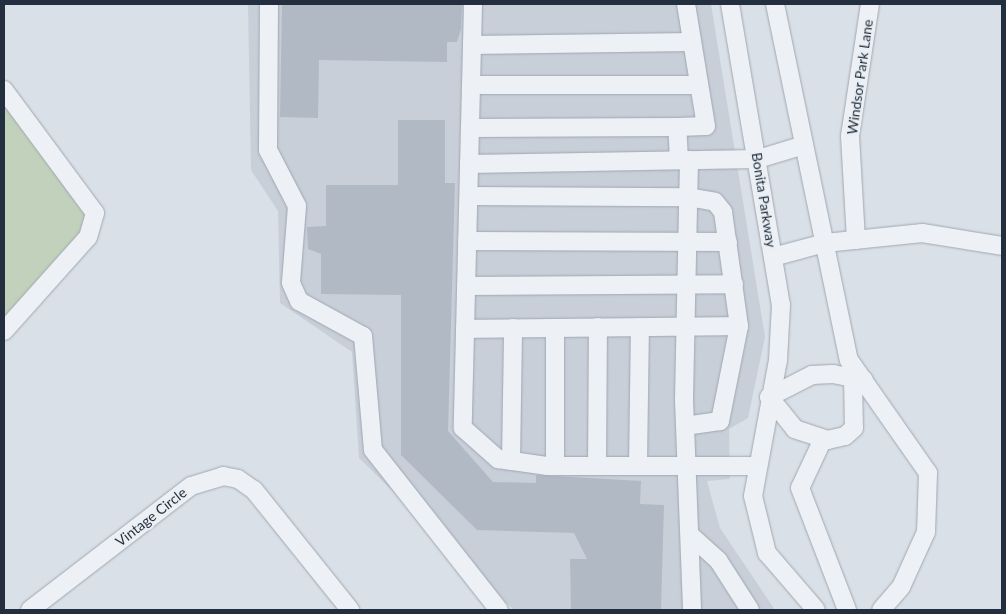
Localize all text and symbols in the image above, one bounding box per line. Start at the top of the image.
street label: Windsor Park Lane [844,18,876,136]
street label: Bonita Parkway [748,151,780,249]
street label: Vintage Circle [112,484,190,550]

